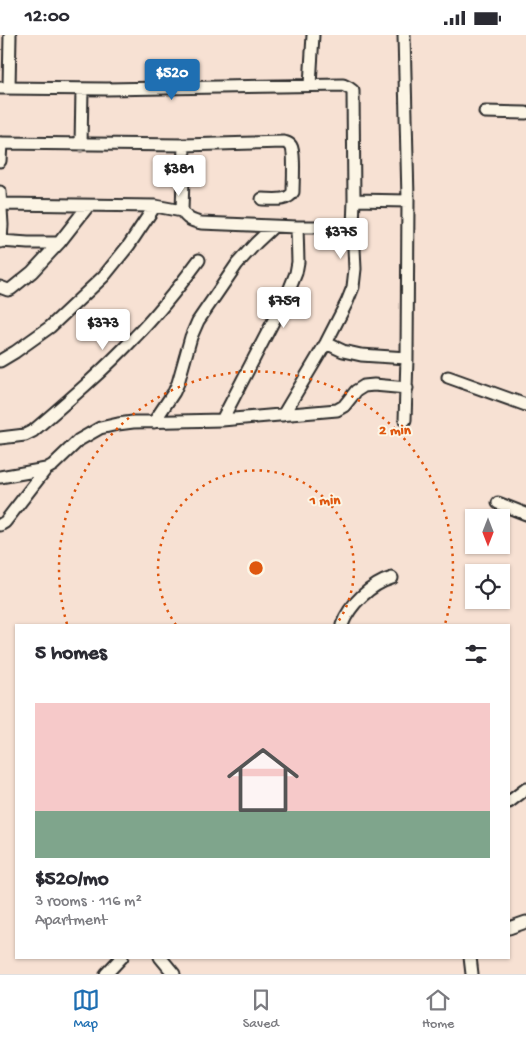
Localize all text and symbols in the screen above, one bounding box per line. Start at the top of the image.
text: 12:00 [25,6,70,29]
pin: $520 [142,58,202,101]
text: $520 [156,65,188,84]
pin: $381 [149,155,209,197]
text: $381 [164,161,194,180]
pin: $375 [311,217,371,260]
text: $375 [325,224,357,243]
pin: $759 [254,287,314,329]
text: $759 [268,293,300,312]
pin: $373 [73,309,133,351]
text: $373 [87,315,119,334]
text: 2 min [379,422,412,440]
text: 1 min [309,492,341,510]
north arrow [465,509,510,554]
map controls [465,509,510,609]
centre of rings [247,559,265,577]
button: locate [465,564,510,609]
icon: filters [462,640,490,668]
text: 5 homes [35,642,107,667]
icon: home [218,735,308,825]
text: $520/mo [35,868,109,893]
text: 3 rooms · 116 m² [35,893,142,912]
text: Apartment [35,912,107,931]
tab: Map [72,986,100,1033]
tab: Saved [243,986,279,1033]
tab: Home [422,986,454,1033]

